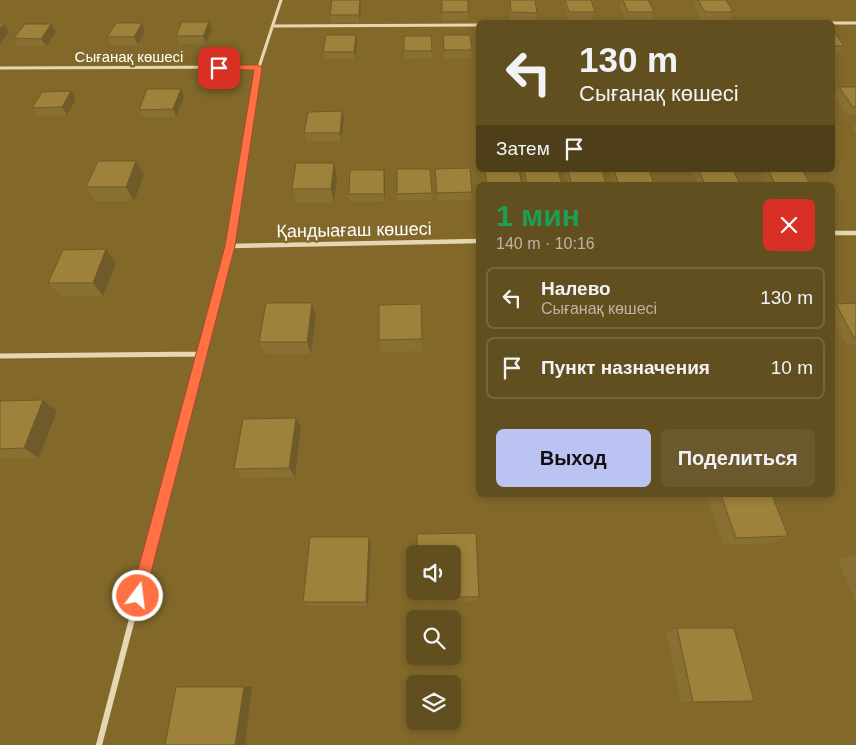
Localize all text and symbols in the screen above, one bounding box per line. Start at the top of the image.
icon: left [496,40,561,105]
text: 130 m [579,40,678,79]
pin [198,47,240,89]
street label: Сығанақ көшесі [75,48,183,65]
icon: arrive [205,54,233,82]
text: Сығанақ көшесі [579,81,739,106]
icon: arrive [560,135,588,163]
text: Затем [496,138,550,159]
text: 1 мин [496,199,580,232]
button: close [763,199,815,251]
street label: Қандыағаш көшесі [276,219,432,241]
text: 140 m · 10:16 [496,235,595,252]
text: Налево [541,278,611,299]
icon: left [498,284,526,312]
text: 130 m [760,287,813,308]
text: Сығанақ көшесі [541,300,657,317]
icon: arrive [498,354,526,382]
text: Пункт назначения [541,357,710,378]
text: 10 m [771,357,813,378]
button: Выход [496,429,651,487]
button: Поделиться [661,429,815,487]
map controls [406,545,461,730]
button: sound [406,545,461,600]
position arrow [111,569,163,621]
button: search [406,610,461,665]
button: layers [406,675,461,730]

